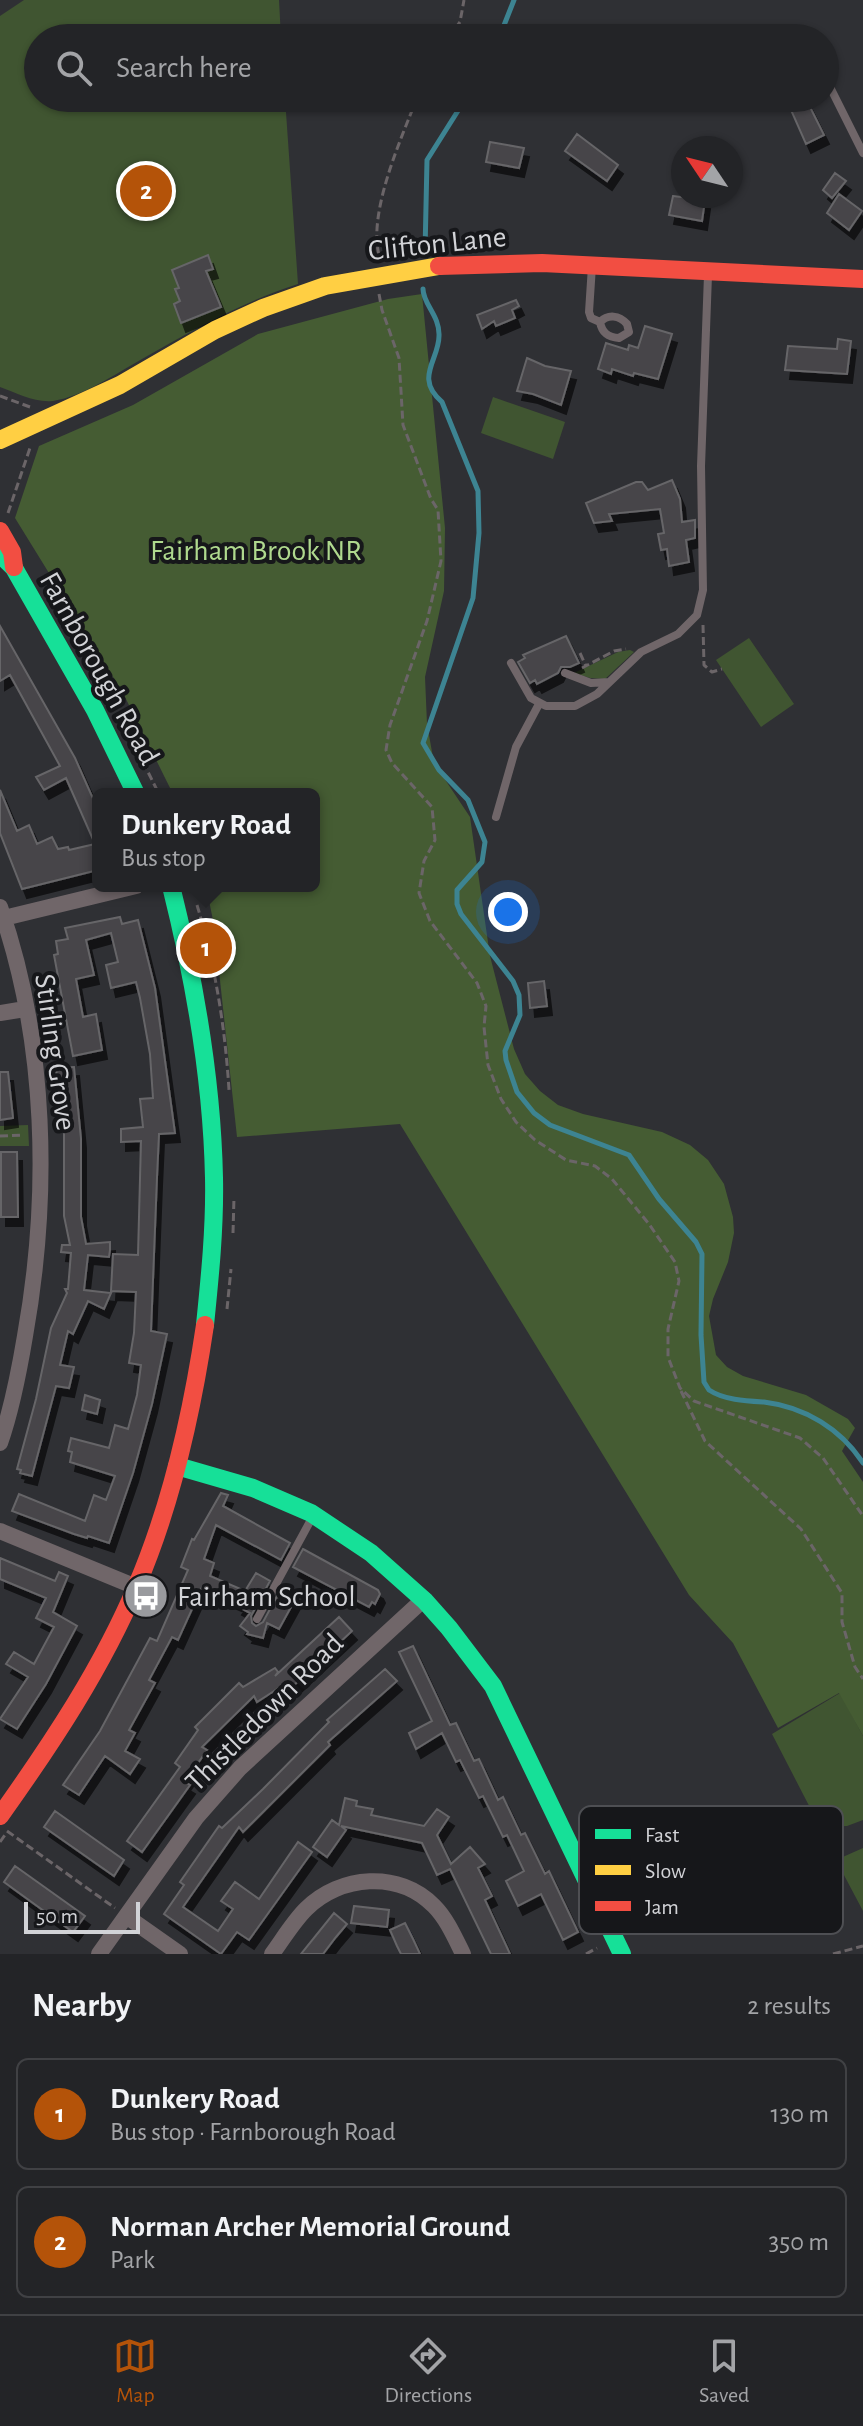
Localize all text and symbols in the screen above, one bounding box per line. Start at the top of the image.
search box [24,24,839,112]
icon: search [52,46,96,90]
text: Search here [116,53,252,83]
north arrow [671,136,743,208]
pin: 2 [120,161,172,221]
street label: Clifton Lane [366,222,508,266]
park label: Fairham Brook NR [150,536,362,566]
street label: Farnborough Road [34,567,164,770]
popup [92,788,320,892]
text: Dunkery Road [121,810,291,840]
text: Bus stop [121,845,206,871]
your location [488,892,528,932]
pin: 1 [180,918,232,978]
street label: Stirling Grove [29,972,81,1132]
bus stop icon: Fairham School [122,1572,170,1620]
place label: Fairham School [177,1582,356,1612]
street label: Thistledown Road [180,1628,349,1797]
legend [579,1806,843,1934]
text: Fast [645,1824,679,1846]
text: Slow [645,1860,686,1882]
text: Jam [645,1896,679,1918]
scale bar [24,1898,140,1934]
text: 50 m [36,1905,78,1927]
text: Nearby [32,1989,131,2023]
text: 2 results [747,1993,831,2019]
text: Dunkery Road [110,2084,280,2114]
text: 1 [55,2101,65,2127]
text: 130 m [771,2101,829,2127]
text: Bus stop · Farnborough Road [110,2119,396,2145]
text: Norman Archer Memorial Ground [110,2212,510,2242]
text: 2 [54,2229,66,2255]
text: 350 m [769,2229,829,2255]
text: Park [110,2247,155,2273]
tab: Map [113,2334,157,2408]
tab: Directions [384,2334,472,2408]
tab: Saved [699,2334,749,2408]

